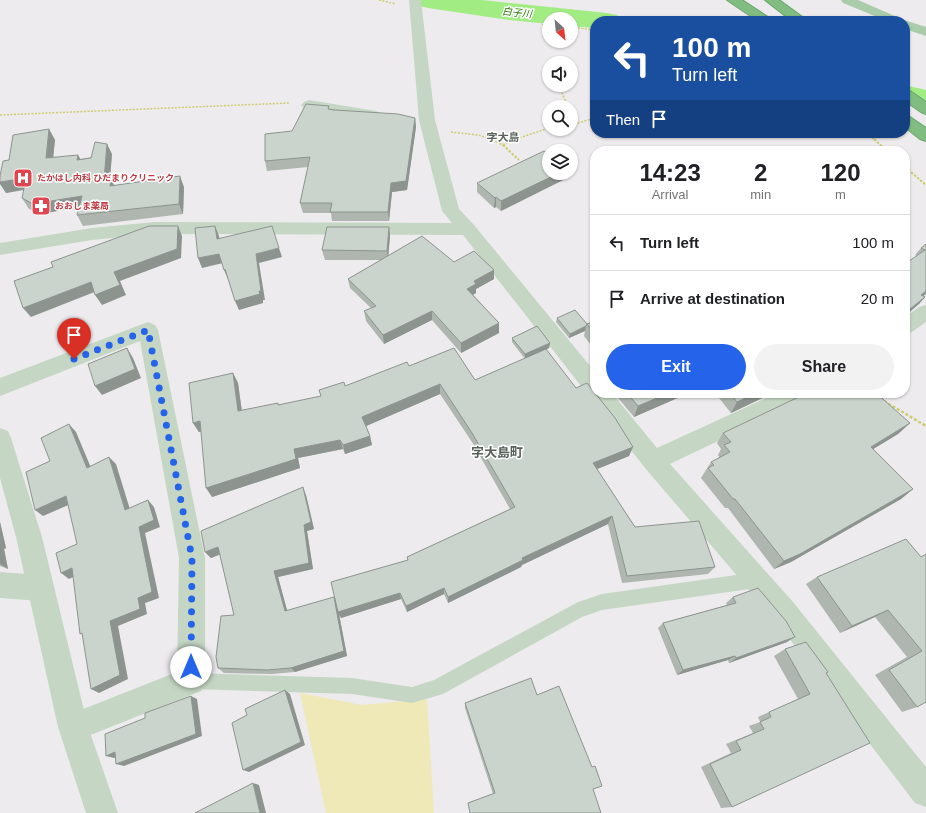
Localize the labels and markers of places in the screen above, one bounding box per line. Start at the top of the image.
hospital icon: たかはし内科 ひだまりクリニック [12,167,34,189]
place label: たかはし内科 ひだまりクリニック [37,173,174,183]
pharmacy icon: おおしま薬局 [30,195,52,217]
place label: おおしま薬局 [55,201,109,211]
pin [57,318,91,359]

